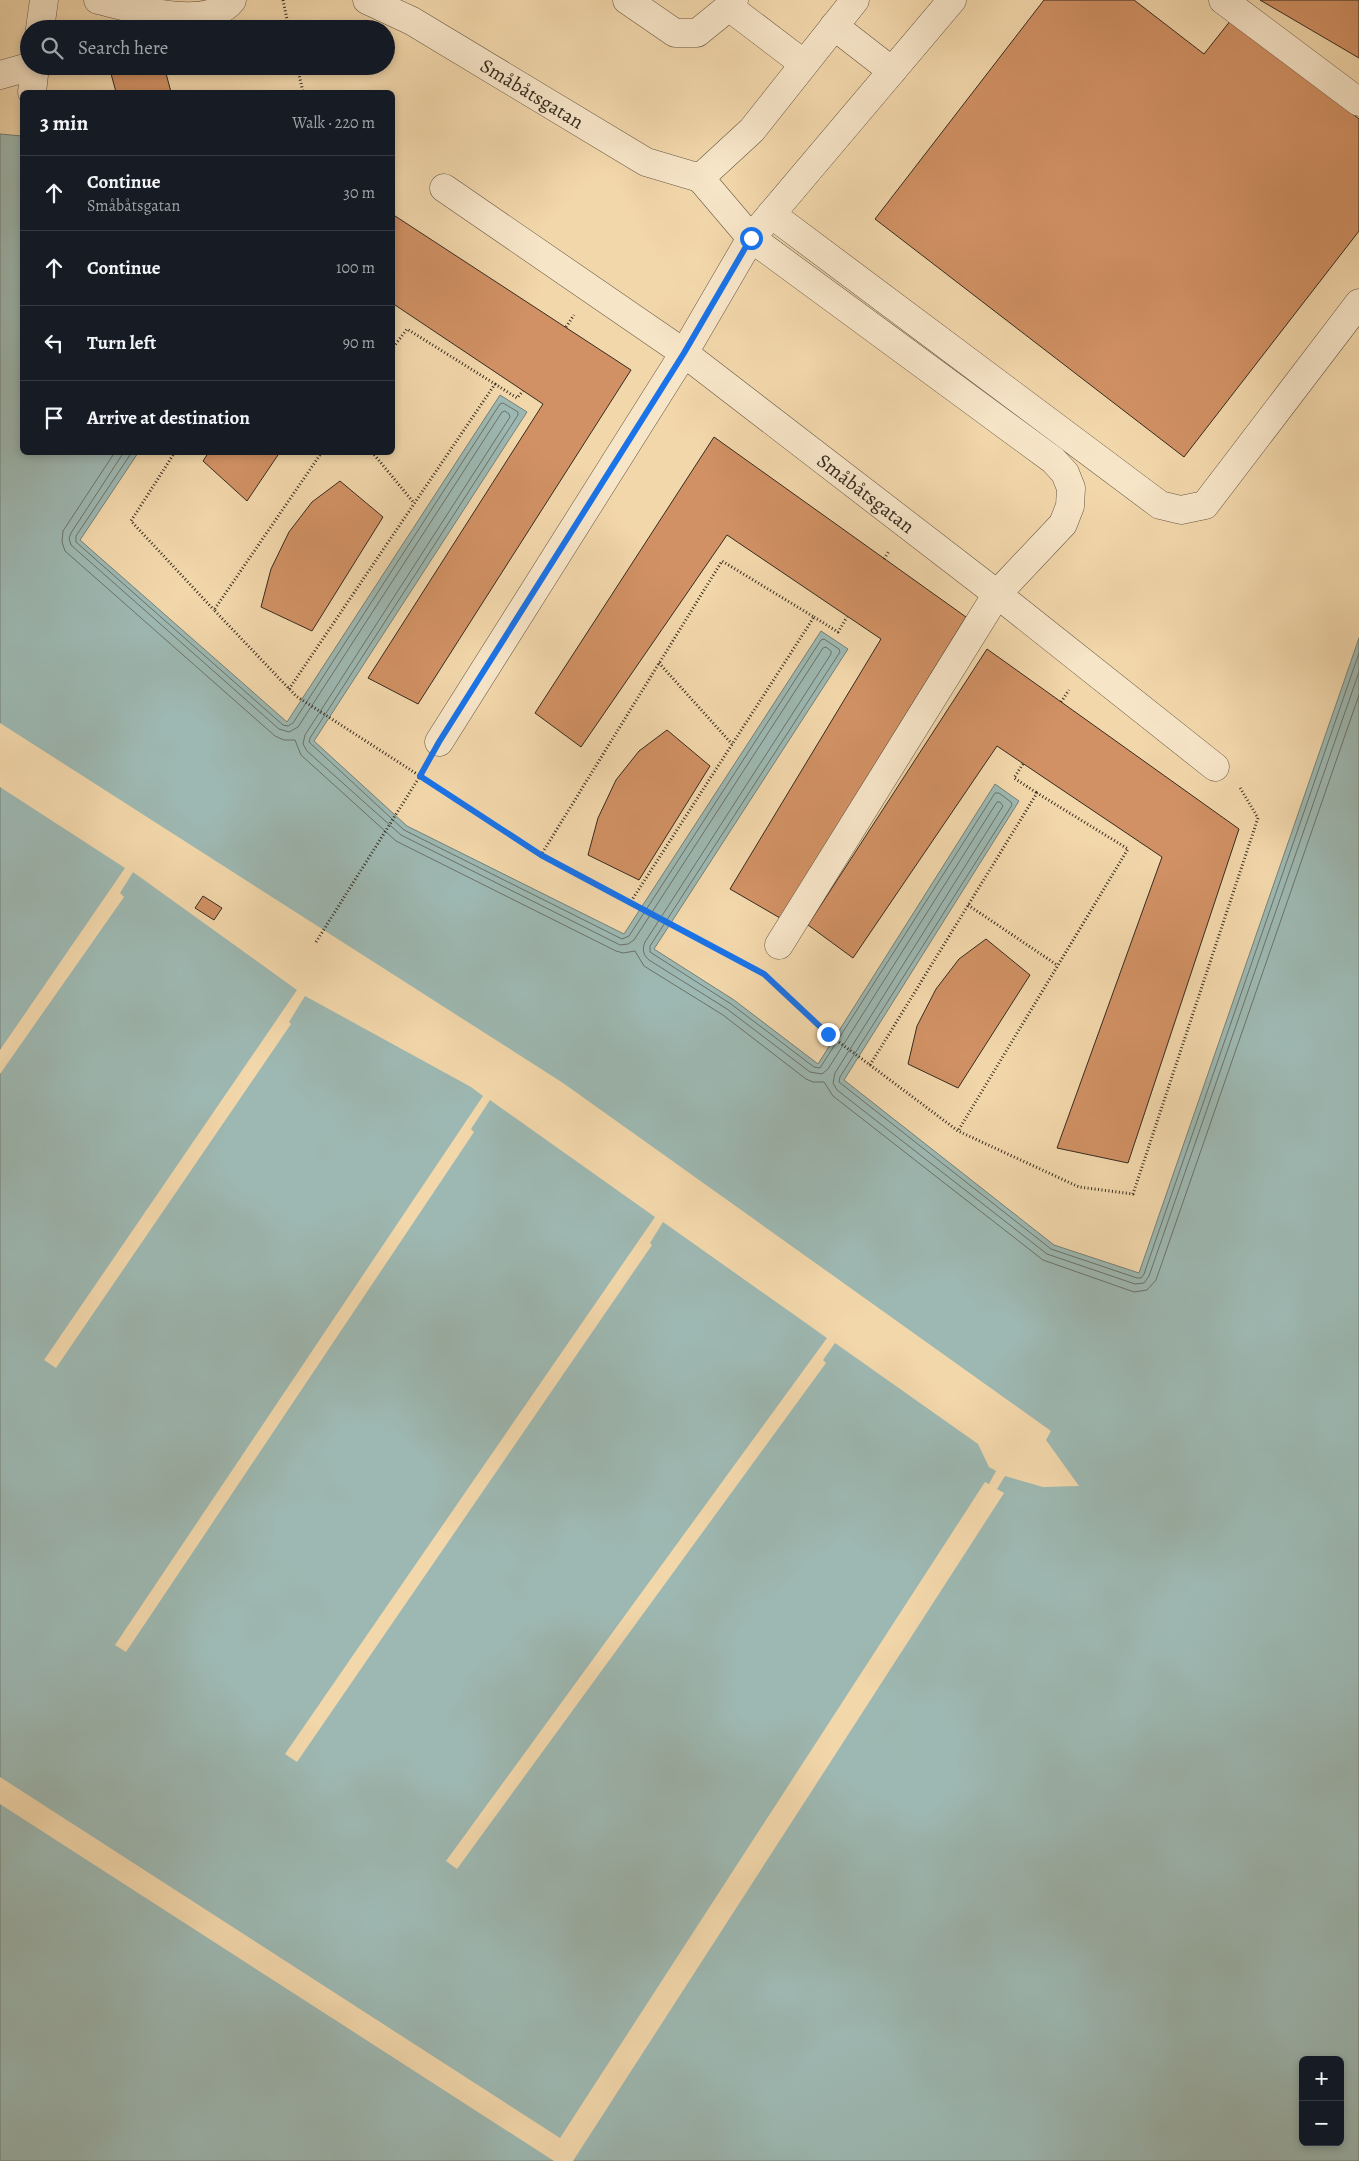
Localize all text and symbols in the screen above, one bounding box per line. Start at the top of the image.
search box [20,20,395,75]
icon: search [38,34,66,62]
text: Search here [78,35,168,61]
street label: Småbåtsgatan [475,52,589,136]
text: 3 min [40,109,88,137]
text: Walk · 220 m [292,112,375,134]
text: Continue [87,169,161,195]
icon: ahead [40,179,68,207]
text: 30 m [343,182,375,204]
text: Småbåtsgatan [87,195,180,217]
route start [740,227,763,250]
icon: ahead [40,254,68,282]
text: Continue [87,255,161,281]
text: 100 m [336,257,375,279]
icon: left [40,329,68,357]
text: Turn left [87,330,156,356]
text: 90 m [343,332,375,354]
icon: arrive [40,404,68,432]
text: Arrive at destination [87,405,250,431]
street label: Småbåtsgatan [811,447,920,540]
route end [817,1023,840,1046]
map controls [1299,2056,1344,2146]
button: + [1299,2056,1344,2101]
button: − [1299,2101,1344,2146]

